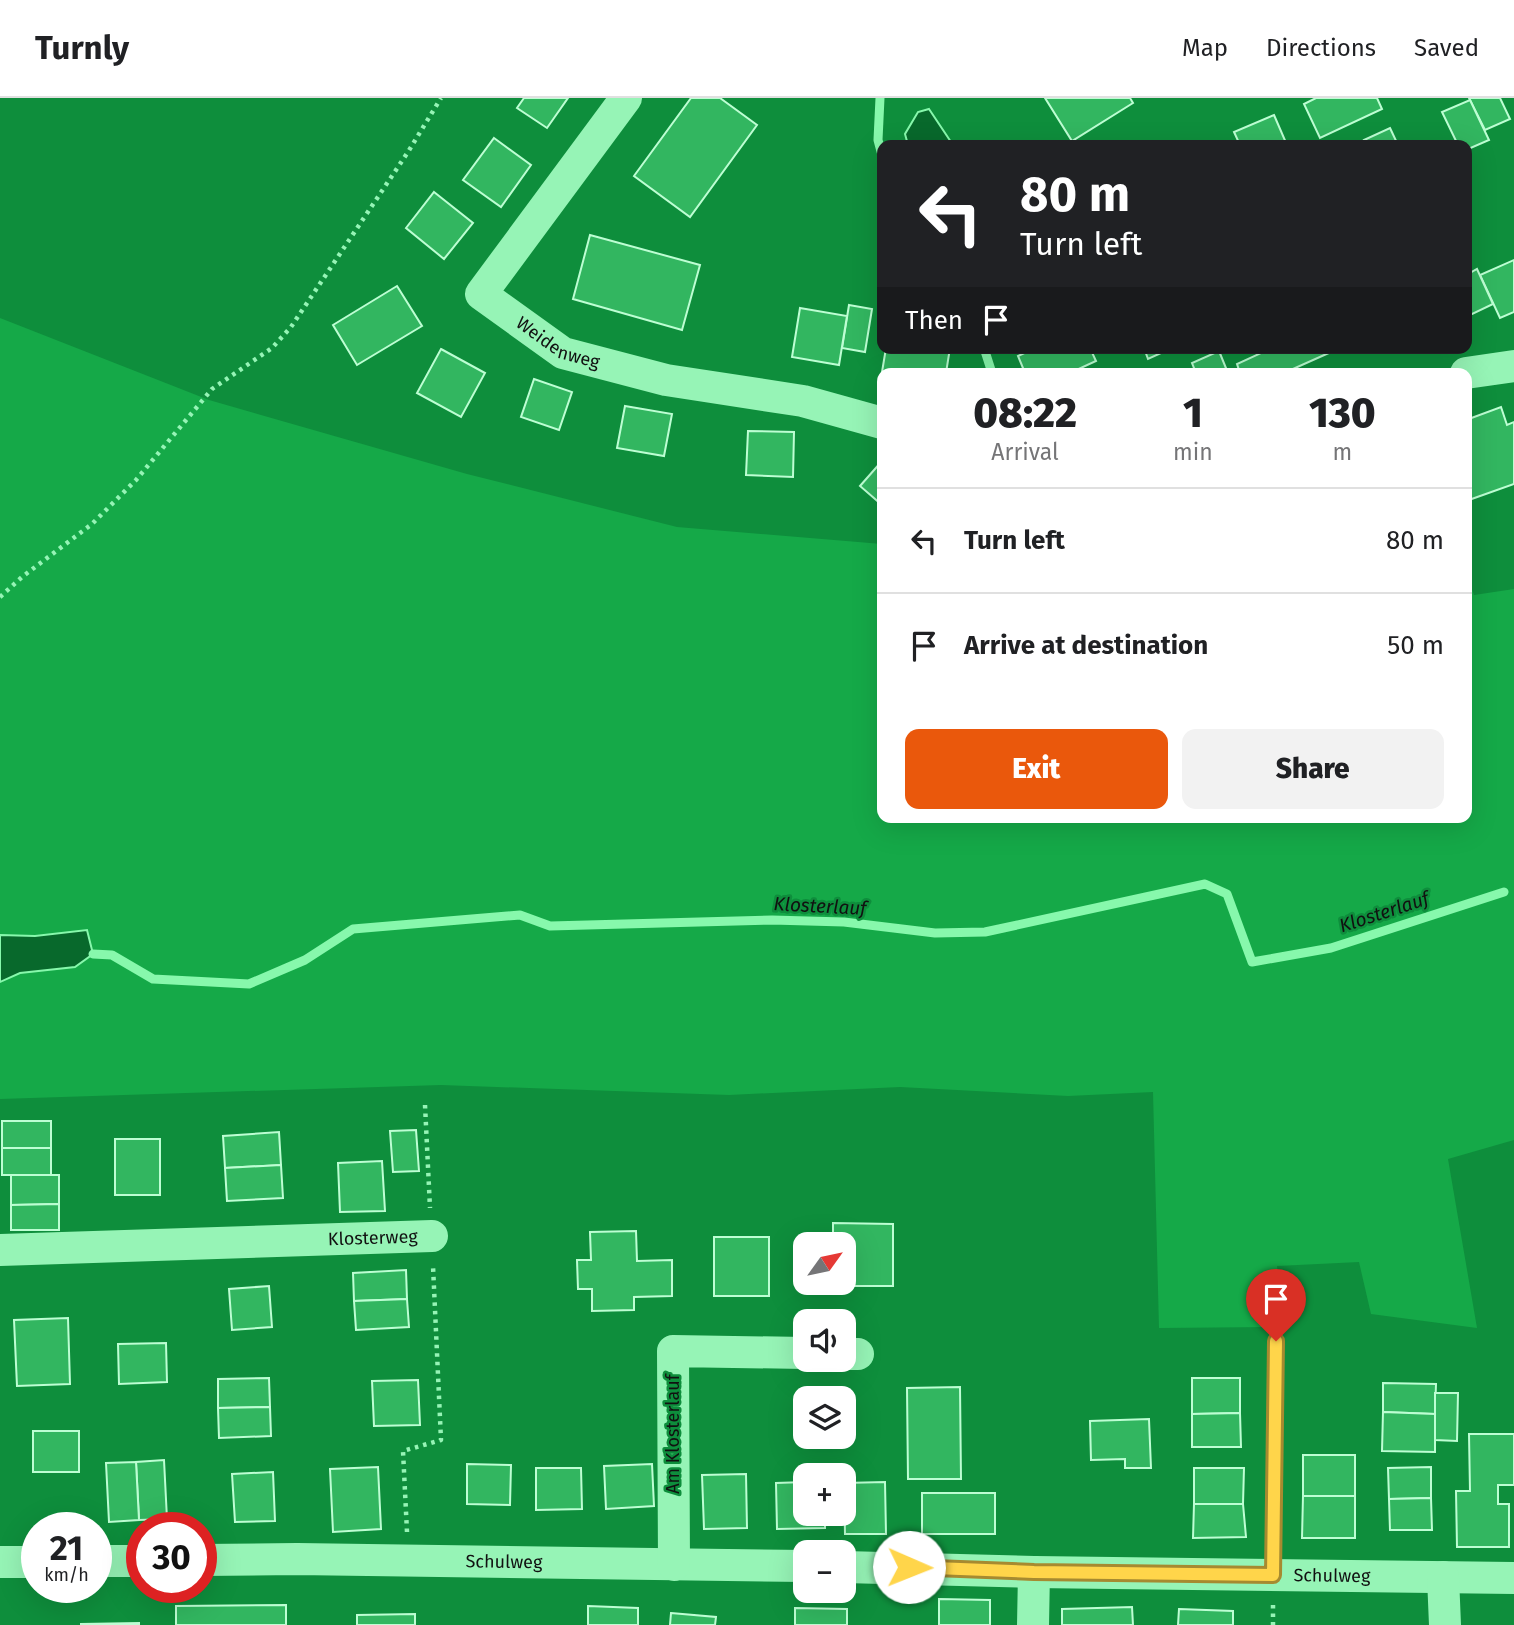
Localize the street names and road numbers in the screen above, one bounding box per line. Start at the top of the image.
street label: Weidenweg [512,312,603,373]
street label: Klosterweg [328,1225,419,1250]
street label: Am Klosterlauf [662,1372,684,1494]
street label: Schulweg [465,1550,543,1573]
street label: Schulweg [1293,1564,1371,1587]

